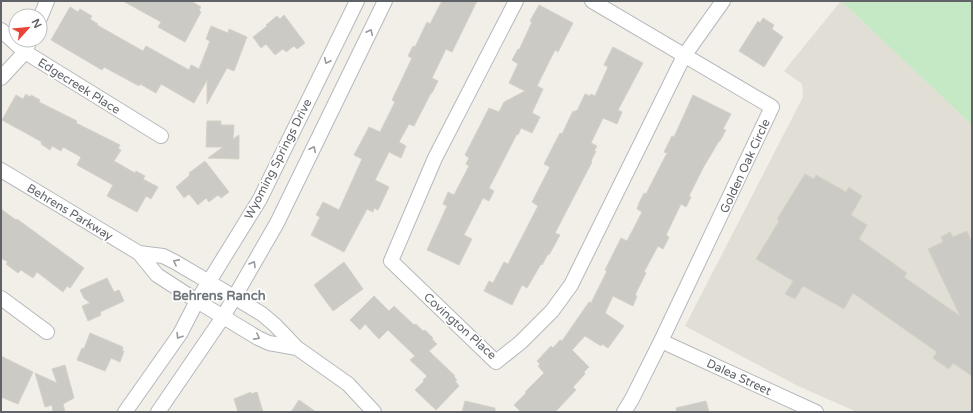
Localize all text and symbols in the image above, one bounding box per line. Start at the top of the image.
north arrow [8,8,48,48]
text: N [29,17,44,31]
one-way arrow [365,28,373,36]
street label: Edgecreek Place [35,55,123,117]
one-way arrow [324,57,332,64]
street label: Wyoming Springs Drive [241,96,315,222]
street label: Golden Oak Circle [717,117,773,215]
one-way arrow [308,145,316,153]
street label: Behrens Parkway [24,181,116,243]
one-way arrow [173,260,180,267]
one-way arrow [249,261,256,268]
district label: Behrens Ranch [172,288,266,304]
street label: Covington Place [421,290,499,362]
one-way arrow [176,332,183,339]
one-way arrow [252,332,260,340]
street label: Dalea Street [705,356,774,398]

